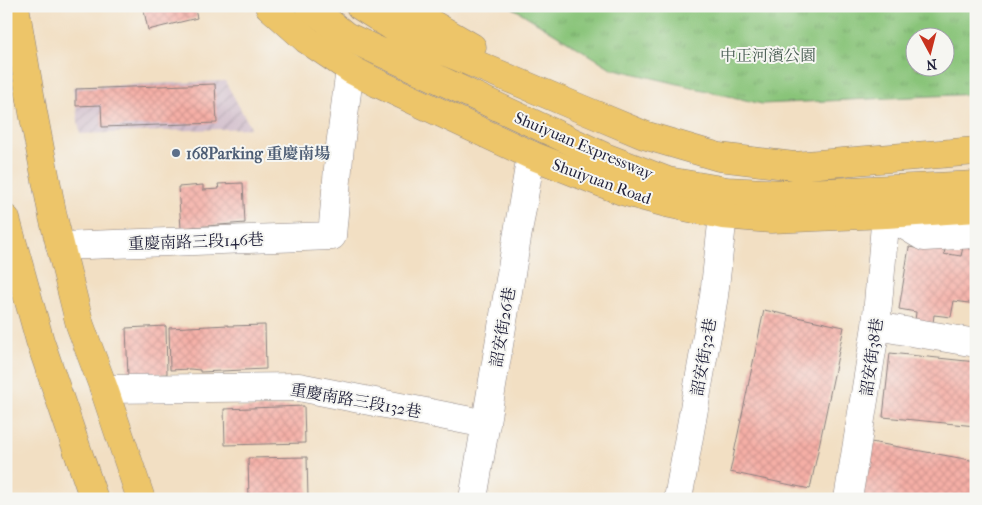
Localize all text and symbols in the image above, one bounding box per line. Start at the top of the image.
north arrow [904,28,954,78]
park label: 中正河濱公園 [720,46,816,65]
text: N [925,55,938,74]
street label: Shuiyuan Expressway [512,108,656,183]
place label: 168Parking 重慶南場 [186,144,330,164]
marker: 168Parking 重慶南場 [170,147,182,159]
street label: Shuiyuan Road [550,155,654,208]
street label: 重慶南路三段146巷 [128,230,264,253]
street label: 詔安街26巷 [486,286,519,369]
street label: 詔安街32巷 [687,317,720,398]
street label: 詔安街38巷 [857,317,886,397]
street label: 重慶南路三段132巷 [289,380,423,421]

